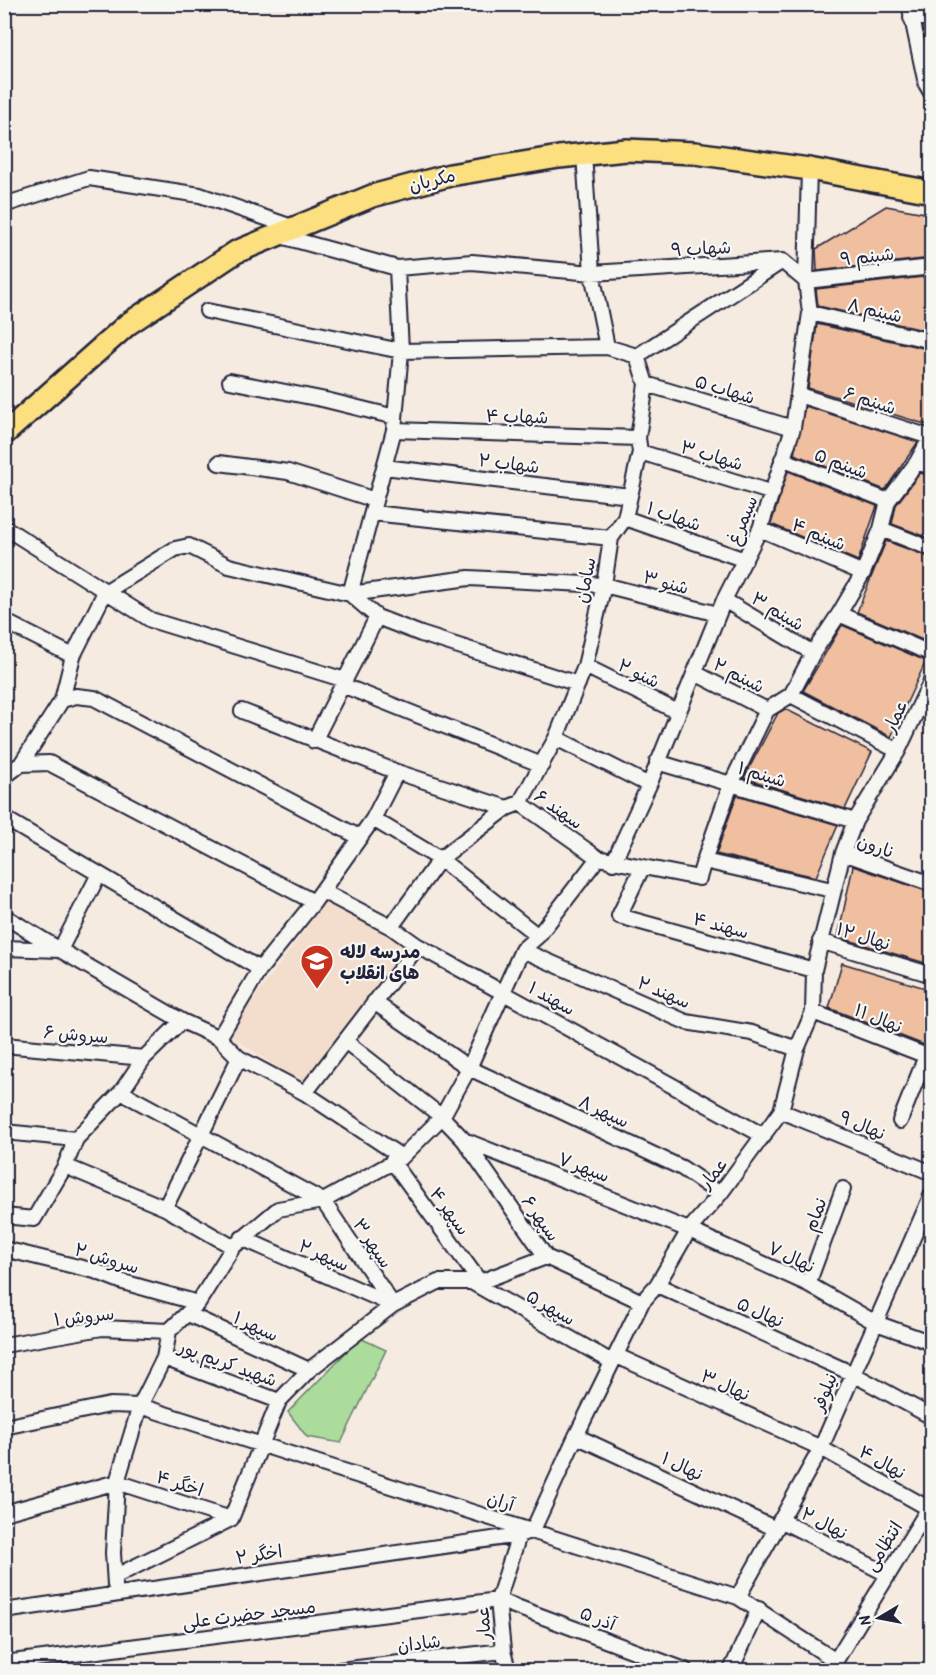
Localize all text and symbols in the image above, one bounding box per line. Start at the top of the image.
street label: مکریان [406,162,458,198]
street label: شهاب ۹ [670,234,732,262]
street label: شبنم ۹ [839,241,895,273]
street label: شبنم ۸ [845,292,905,330]
street label: شهاب ۵ [692,368,758,410]
street label: شبنم ۶ [840,380,899,422]
street label: شهاب ۴ [485,402,549,430]
street label: شهاب ۳ [678,434,746,476]
street label: شبنم ۵ [810,441,871,486]
street label: شهاب ۲ [477,447,541,479]
street label: سیمرغ [720,491,764,549]
street label: شهاب ۱ [644,495,704,537]
street label: شبنم ۴ [787,512,850,558]
street label: سامان [568,555,602,605]
street label: شنو ۳ [640,564,692,600]
street label: شبنم ۳ [746,586,809,638]
street label: شبنم ۲ [708,651,769,700]
street label: شنو ۲ [614,652,664,694]
street label: عمار [876,695,914,738]
street label: شبنم ۱ [734,755,789,795]
street label: سهند ۶ [530,783,588,835]
street label: نارون [854,828,898,864]
street label: سهند ۴ [690,906,752,944]
street label: نهال ۱۲ [833,916,895,956]
place label: مدرسه لاله های انقلاب [340,939,420,985]
school or university icon: مدرسه لاله های انقلاب [299,943,335,990]
street label: سهند ۲ [634,970,694,1014]
street label: سهند ۱ [524,975,580,1021]
street label: نهال ۱۱ [851,997,907,1039]
street label: سروش ۶ [42,1019,110,1049]
street label: سپهر ۸ [575,1088,633,1134]
street label: نهال ۹ [836,1104,890,1146]
street label: سپهر ۷ [555,1146,613,1188]
street label: عمار [692,1152,733,1195]
street label: سپهر ۴ [424,1182,476,1240]
street label: سپهر ۶ [516,1190,566,1246]
street label: نمام [797,1193,835,1236]
street label: سپهر ۳ [347,1213,399,1273]
street label: سپهر ۲ [295,1233,353,1277]
street label: نهال ۷ [764,1235,820,1279]
street label: سروش ۲ [72,1236,142,1280]
street label: سپهر ۵ [522,1283,580,1331]
street label: نهال ۵ [733,1290,789,1334]
street label: سروش ۱ [52,1300,116,1332]
street label: سپهر ۱ [229,1305,283,1347]
street label: شهید کریم پور [173,1333,281,1394]
street label: نهال ۳ [697,1363,755,1407]
street label: نیلوفر [804,1369,843,1417]
street label: نهال ۴ [855,1439,911,1485]
street label: نهال ۱ [658,1445,708,1487]
street label: اخگر ۴ [153,1464,207,1502]
street label: آران [484,1485,519,1517]
street label: نهال ۲ [797,1501,853,1545]
street label: انتظامی [858,1516,908,1576]
street label: اخگر ۲ [234,1538,284,1570]
north arrow [849,1588,909,1648]
street label: مسجد حضرت علی [181,1593,317,1635]
street label: آذر ۵ [576,1600,621,1637]
street label: عمار [469,1605,497,1642]
text: N [853,1614,876,1627]
street label: شادان [396,1628,442,1658]

